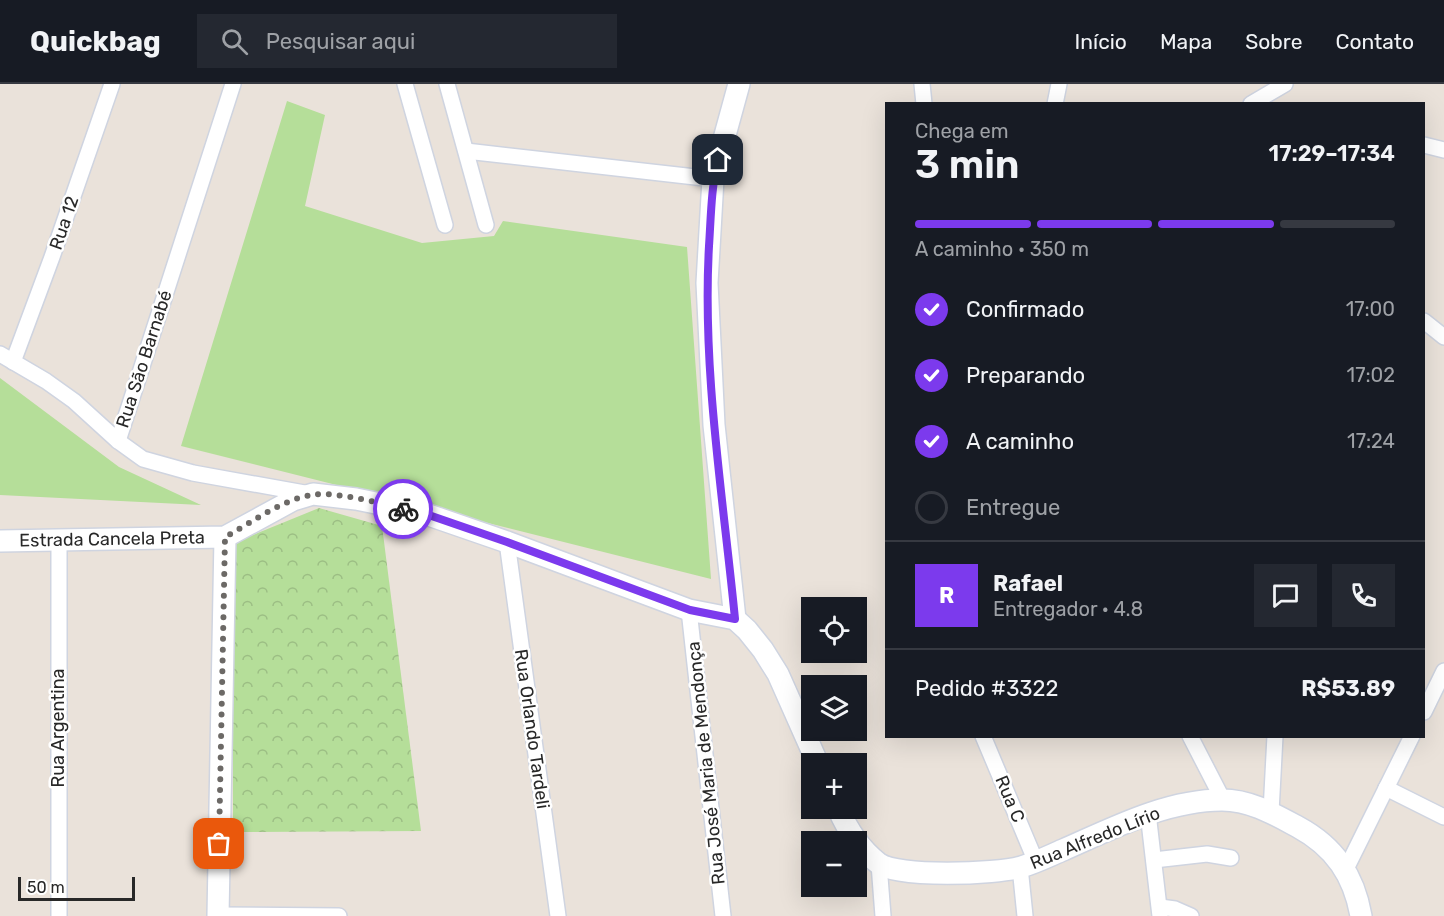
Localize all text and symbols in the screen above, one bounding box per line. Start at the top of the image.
search box [197,14,617,68]
text: Quickbag [30,25,161,58]
icon: search [218,25,251,58]
text: Pesquisar aqui [266,28,415,55]
text: Início [1075,29,1127,54]
text: Mapa [1160,29,1212,54]
text: Sobre [1245,29,1302,54]
text: Contato [1335,29,1414,54]
text: Chega em [915,119,1009,143]
pin [692,134,743,185]
text: 17:29–17:34 [1269,140,1395,167]
text: 3 min [915,142,1020,188]
icon: home [701,143,734,176]
street label: Rua 12 [45,193,83,253]
text: A caminho · 350 m [915,237,1089,261]
street label: Rua São Barnabé [111,287,177,431]
icon: check [915,293,948,326]
text: Confirmado [966,296,1084,323]
text: 17:00 [1346,297,1395,321]
icon: check [915,359,948,392]
text: Preparando [966,362,1085,389]
text: 17:02 [1347,363,1395,387]
icon: check [915,425,948,458]
text: A caminho [966,428,1074,455]
text: 17:24 [1347,429,1395,453]
courier [373,479,433,539]
icon: bike [387,493,420,526]
text: Entregue [966,494,1060,521]
street label: Estrada Cancela Preta [19,526,205,552]
button: chat [1254,564,1317,627]
button: phone [1332,564,1395,627]
text: Rafael [993,570,1063,597]
text: R [939,582,954,609]
map controls [801,597,867,897]
button: locate [801,597,867,663]
text: Entregador · 4.8 [993,597,1143,621]
street label: Rua José Maria de Mendonça [682,640,730,886]
street label: Rua Orlando Tardeli [510,648,554,810]
street label: Rua Argentina [47,668,69,788]
button: layers [801,675,867,741]
text: Pedido #3322 [915,675,1058,702]
text: R$53.89 [1301,675,1395,702]
button: + [801,753,867,819]
street label: Rua C [990,772,1030,826]
street label: Rua Alfredo Lírio [1027,802,1163,874]
pin [193,818,244,869]
icon: bag [202,827,235,860]
button: − [801,831,867,897]
scale bar [18,874,135,902]
text: 50 m [27,878,65,897]

